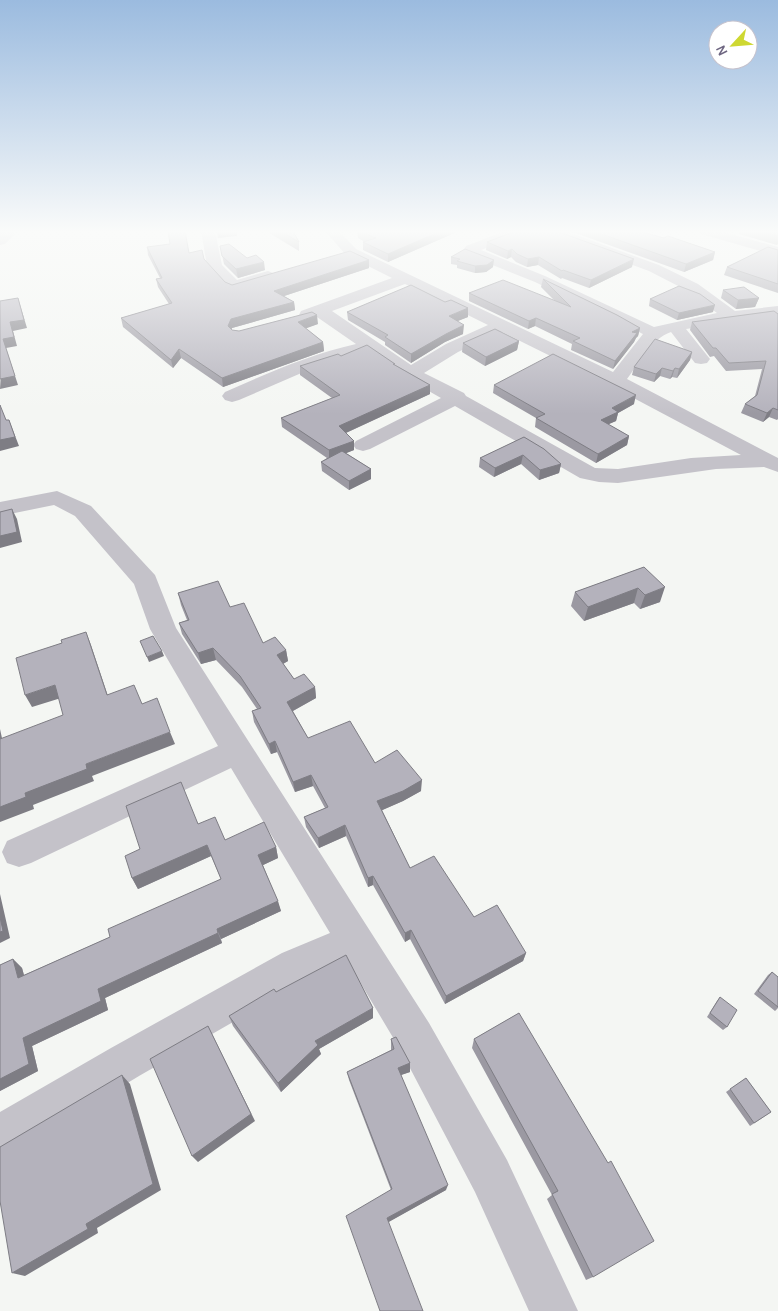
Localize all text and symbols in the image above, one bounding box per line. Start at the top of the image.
north arrow [708,20,758,70]
text: N [712,42,732,59]

